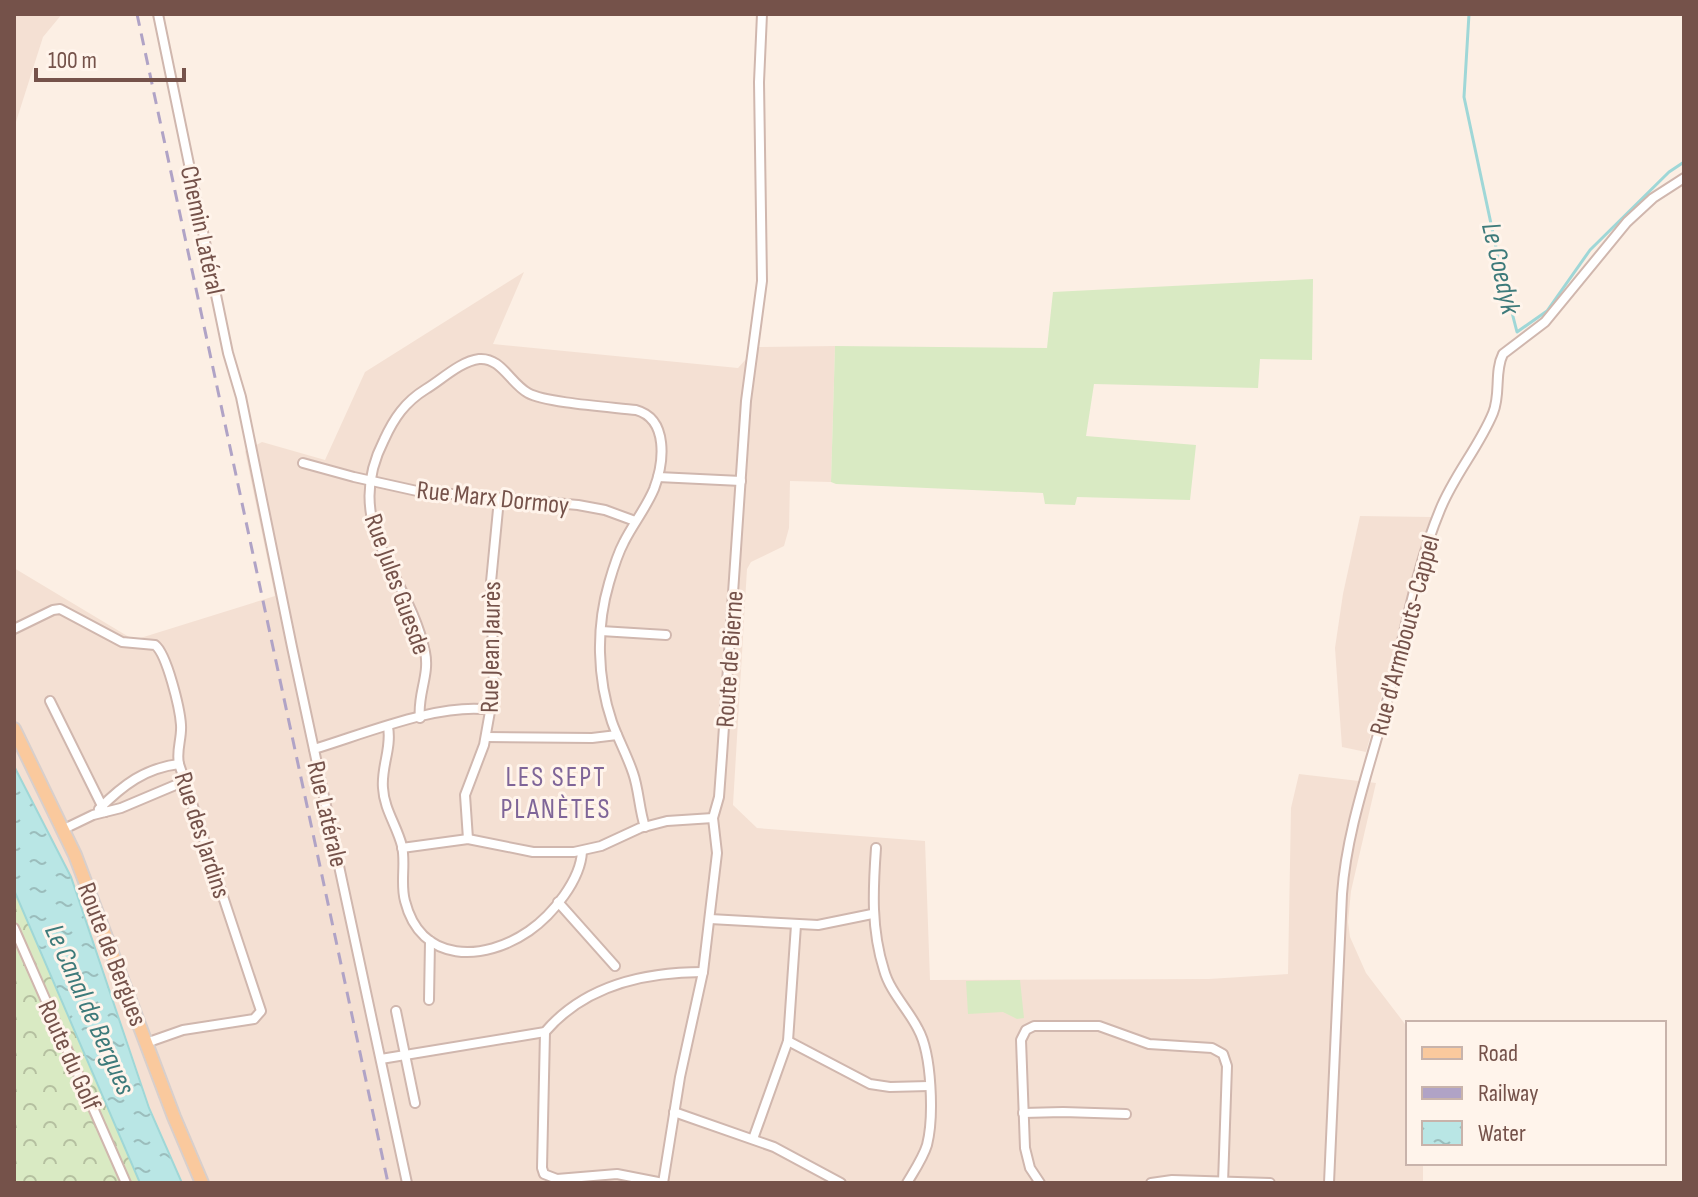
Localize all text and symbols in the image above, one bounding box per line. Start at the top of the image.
scale bar [36,32,184,82]
text: 100 m [48,46,97,75]
street label: Chemin Latéral [173,163,230,297]
water label: Le Coedyk [1474,219,1527,319]
street label: Rue Marx Dormoy [415,475,570,522]
street label: Rue Jules Guesde [357,510,436,659]
street label: Rue d'Armbouts-Cappel [1364,532,1447,739]
street label: Rue Jean Jaurès [475,581,508,713]
street label: Route de Bierne [710,590,751,729]
street label: Rue Latérale [299,758,354,870]
district label: LES SEPT PLANÈTES [500,761,612,826]
street label: Rue des Jardins [167,768,237,902]
street label: Route de Bergues [70,879,153,1031]
water label: Le Canal de Bergues [37,919,142,1100]
street label: Route du Golf [31,996,107,1116]
legend [1406,1021,1666,1165]
text: Road [1478,1039,1518,1068]
text: Railway [1478,1079,1538,1108]
text: Water [1478,1119,1526,1148]

